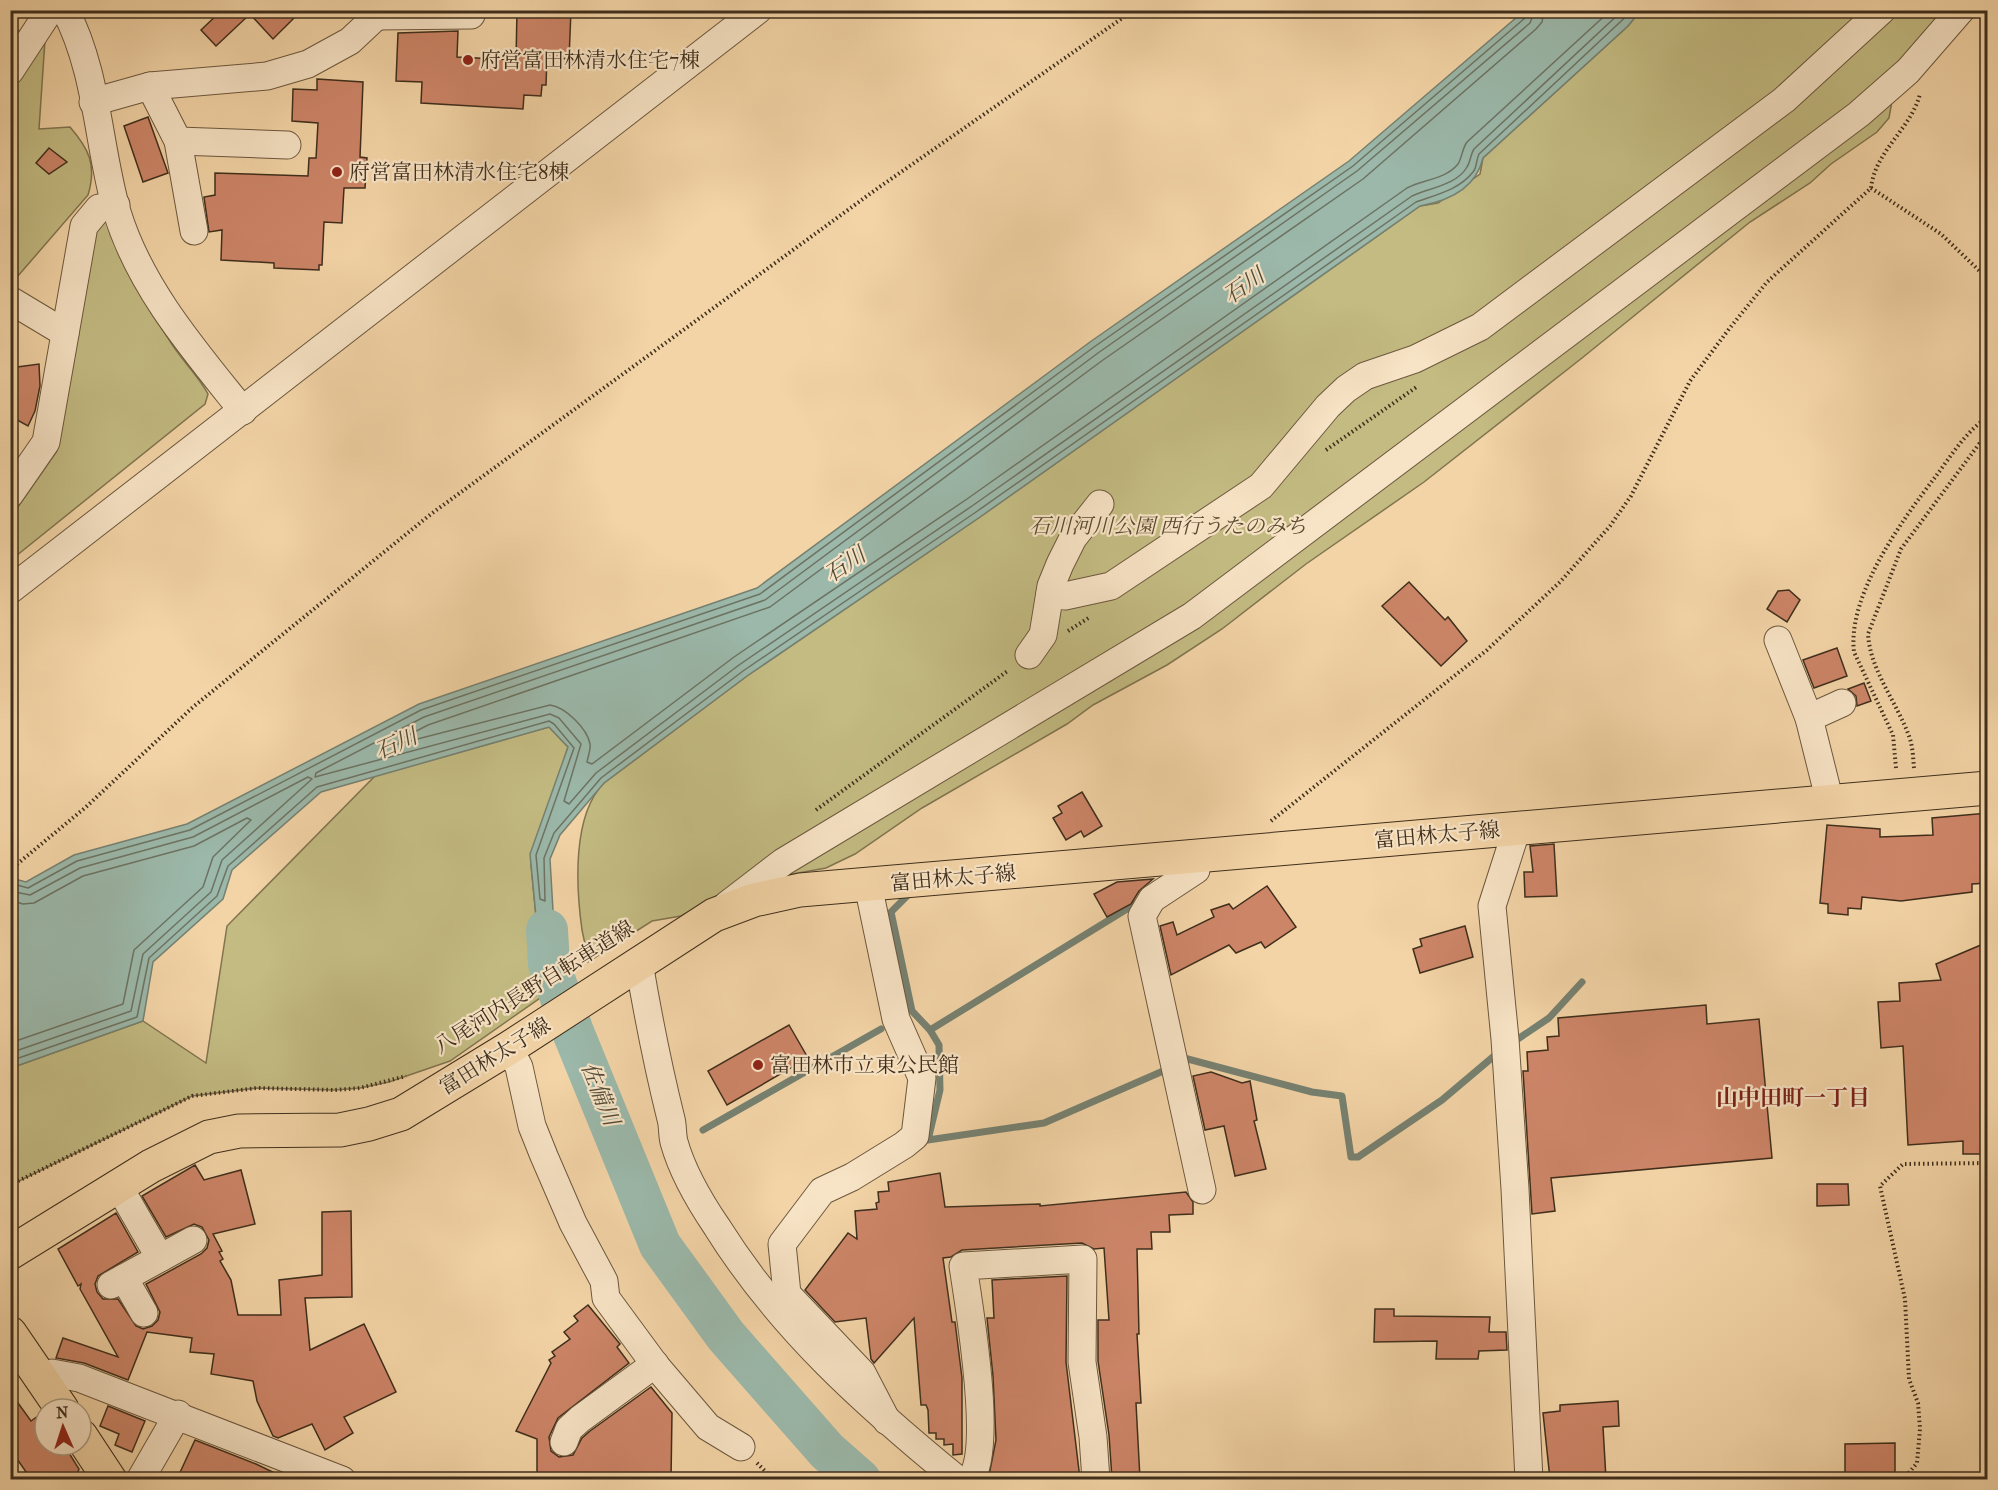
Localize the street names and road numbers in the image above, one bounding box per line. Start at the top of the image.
street label: 富田林太子線 [1373,818,1501,852]
street label: 富田林太子線 [889,861,1017,895]
street label: 八尾河内長野自転車道線 [430,916,638,1058]
street label: 富田林太子線 [435,1012,555,1100]

